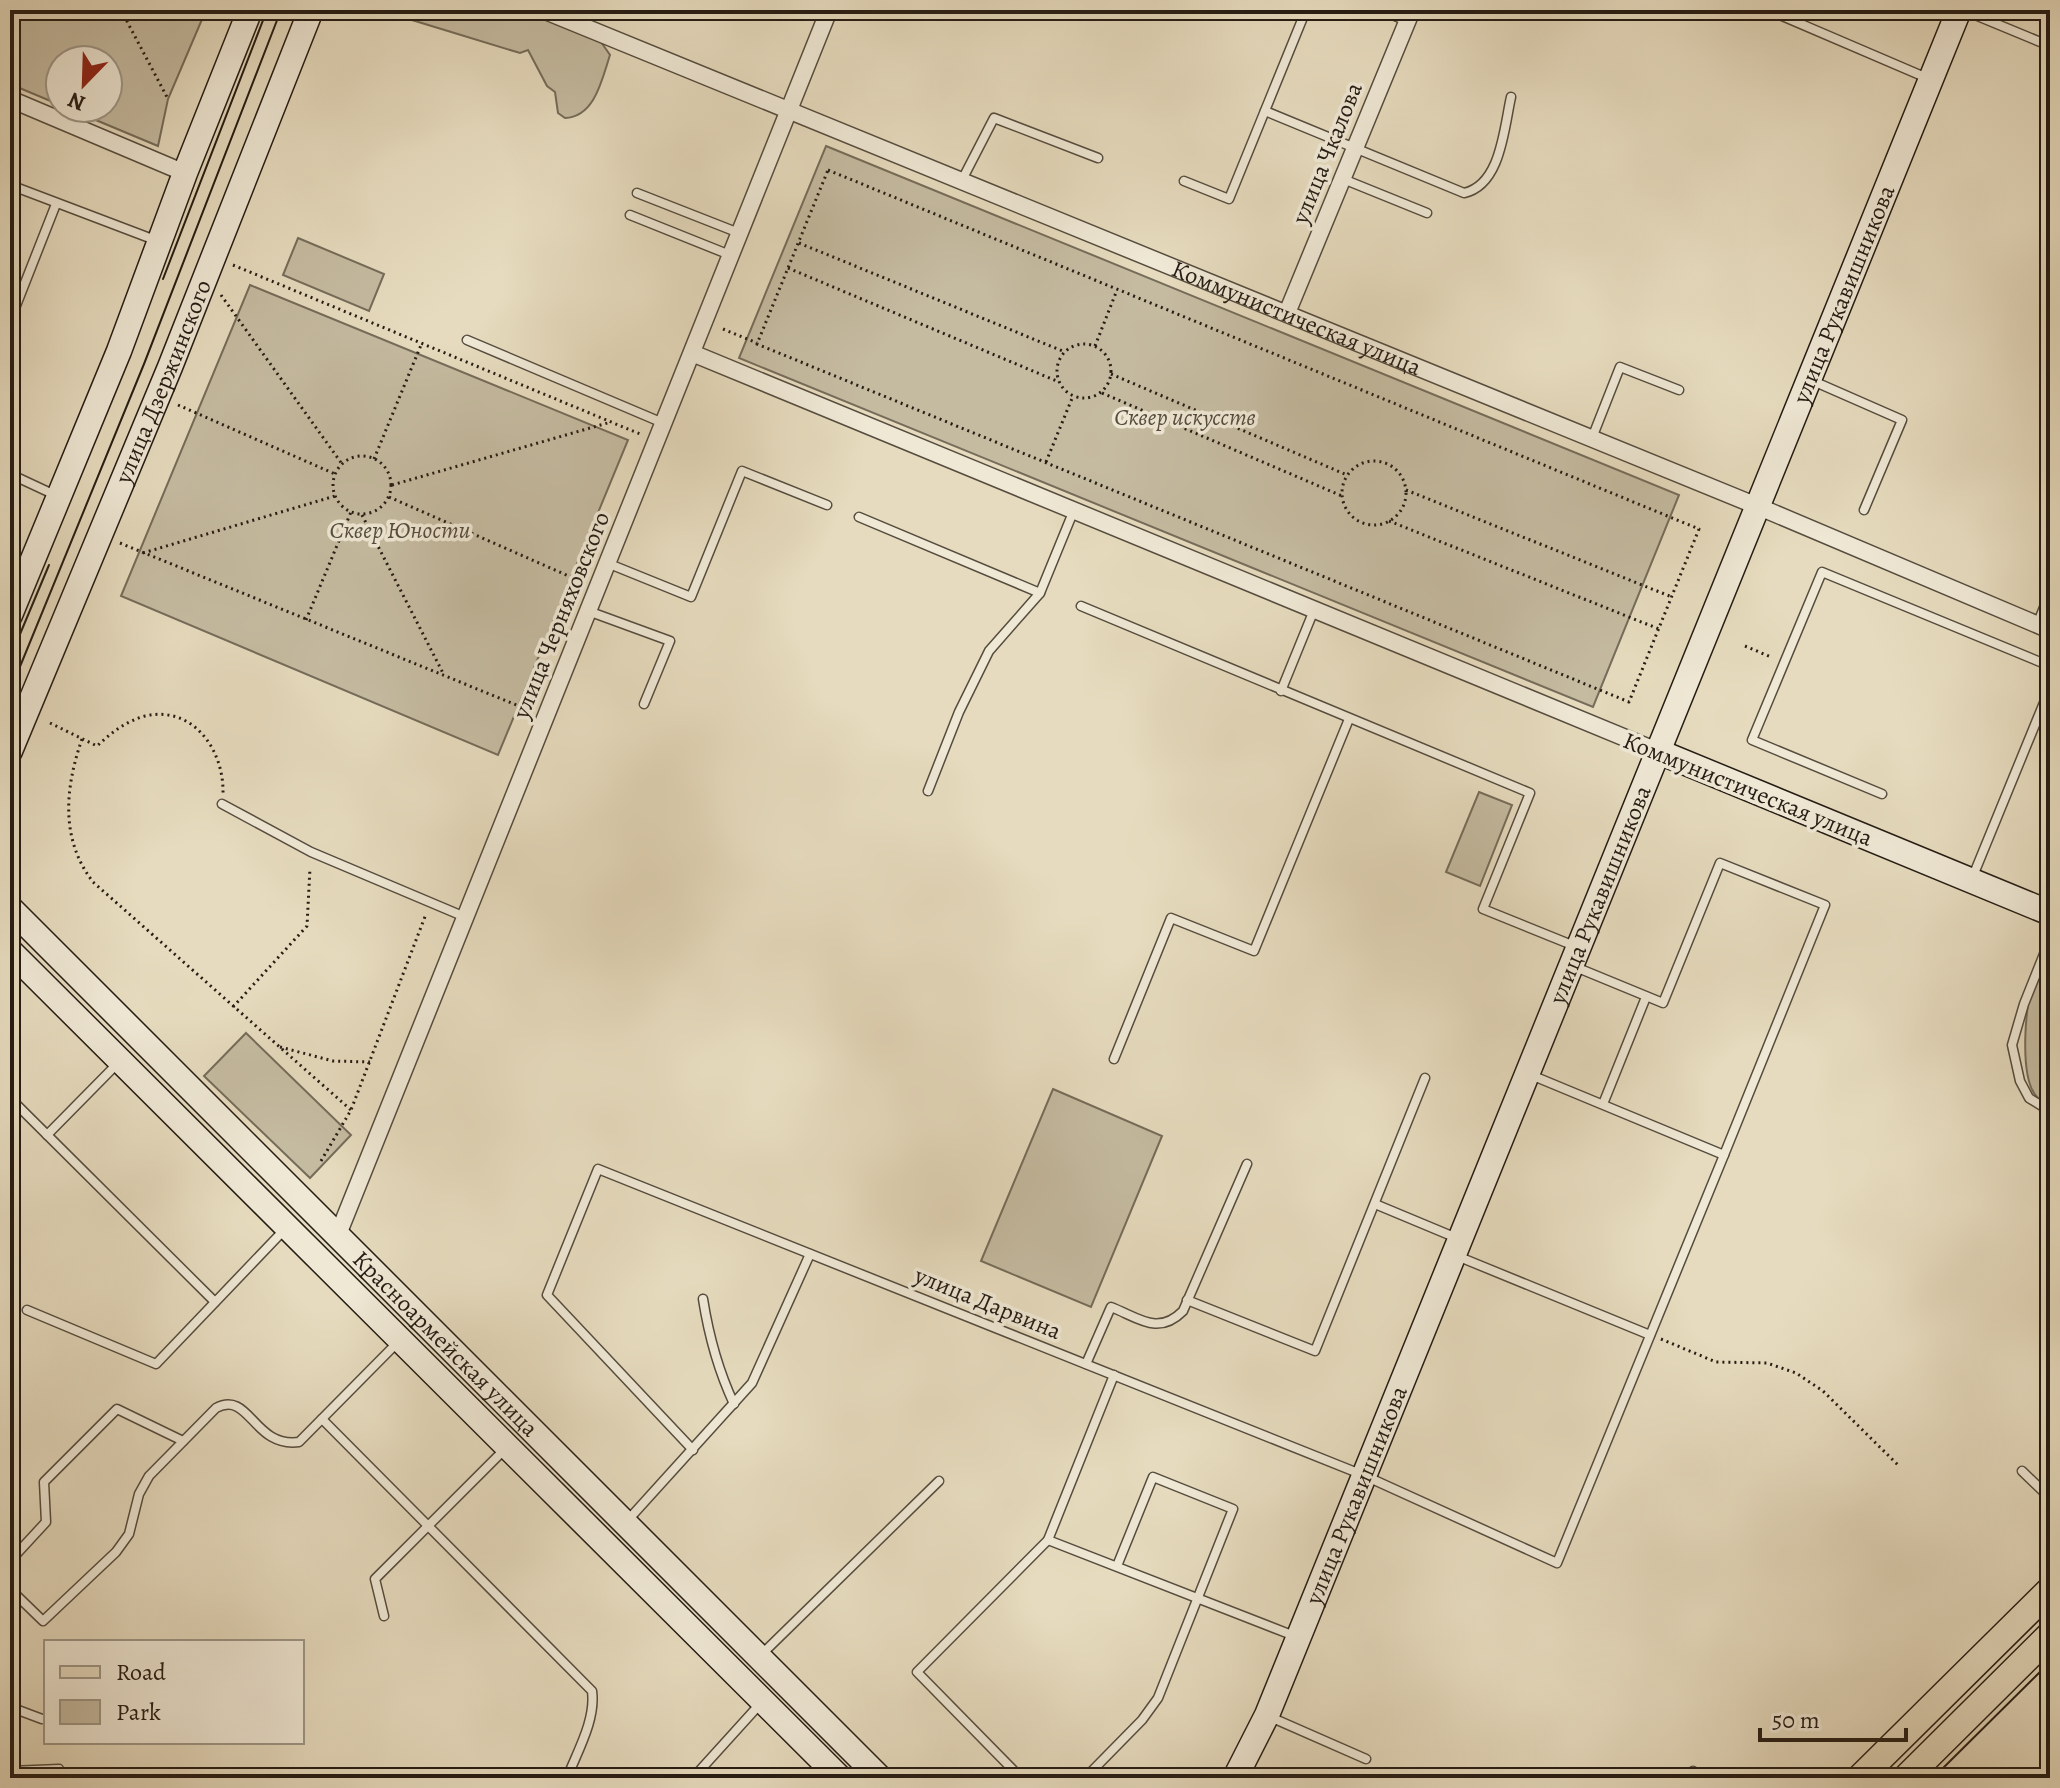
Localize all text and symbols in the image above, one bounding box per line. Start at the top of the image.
north arrow [44,44,124,124]
street label: улица Чкалова [1284,78,1370,229]
text: N [63,85,90,118]
street label: улица Рукавишникова [1785,180,1902,409]
street label: Коммунистическая улица [1167,253,1426,383]
street label: улица Дзержинского [107,275,219,489]
park label: Сквер искусств [1114,401,1256,433]
street label: улица Черняховского [504,507,617,724]
park label: Сквер Юности [330,514,470,546]
street label: Коммунистическая улица [1619,724,1877,854]
street label: улица Рукавишникова [1541,781,1659,1010]
street label: Красноармейская улица [346,1244,546,1444]
street label: улица Дарвина [909,1259,1066,1347]
street label: улица Рукавишникова [1297,1381,1415,1610]
legend [44,1640,304,1744]
text: Road [116,1656,166,1688]
scale bar [1760,1692,1906,1742]
text: Park [116,1696,161,1728]
text: 50 m [1772,1704,1820,1736]

